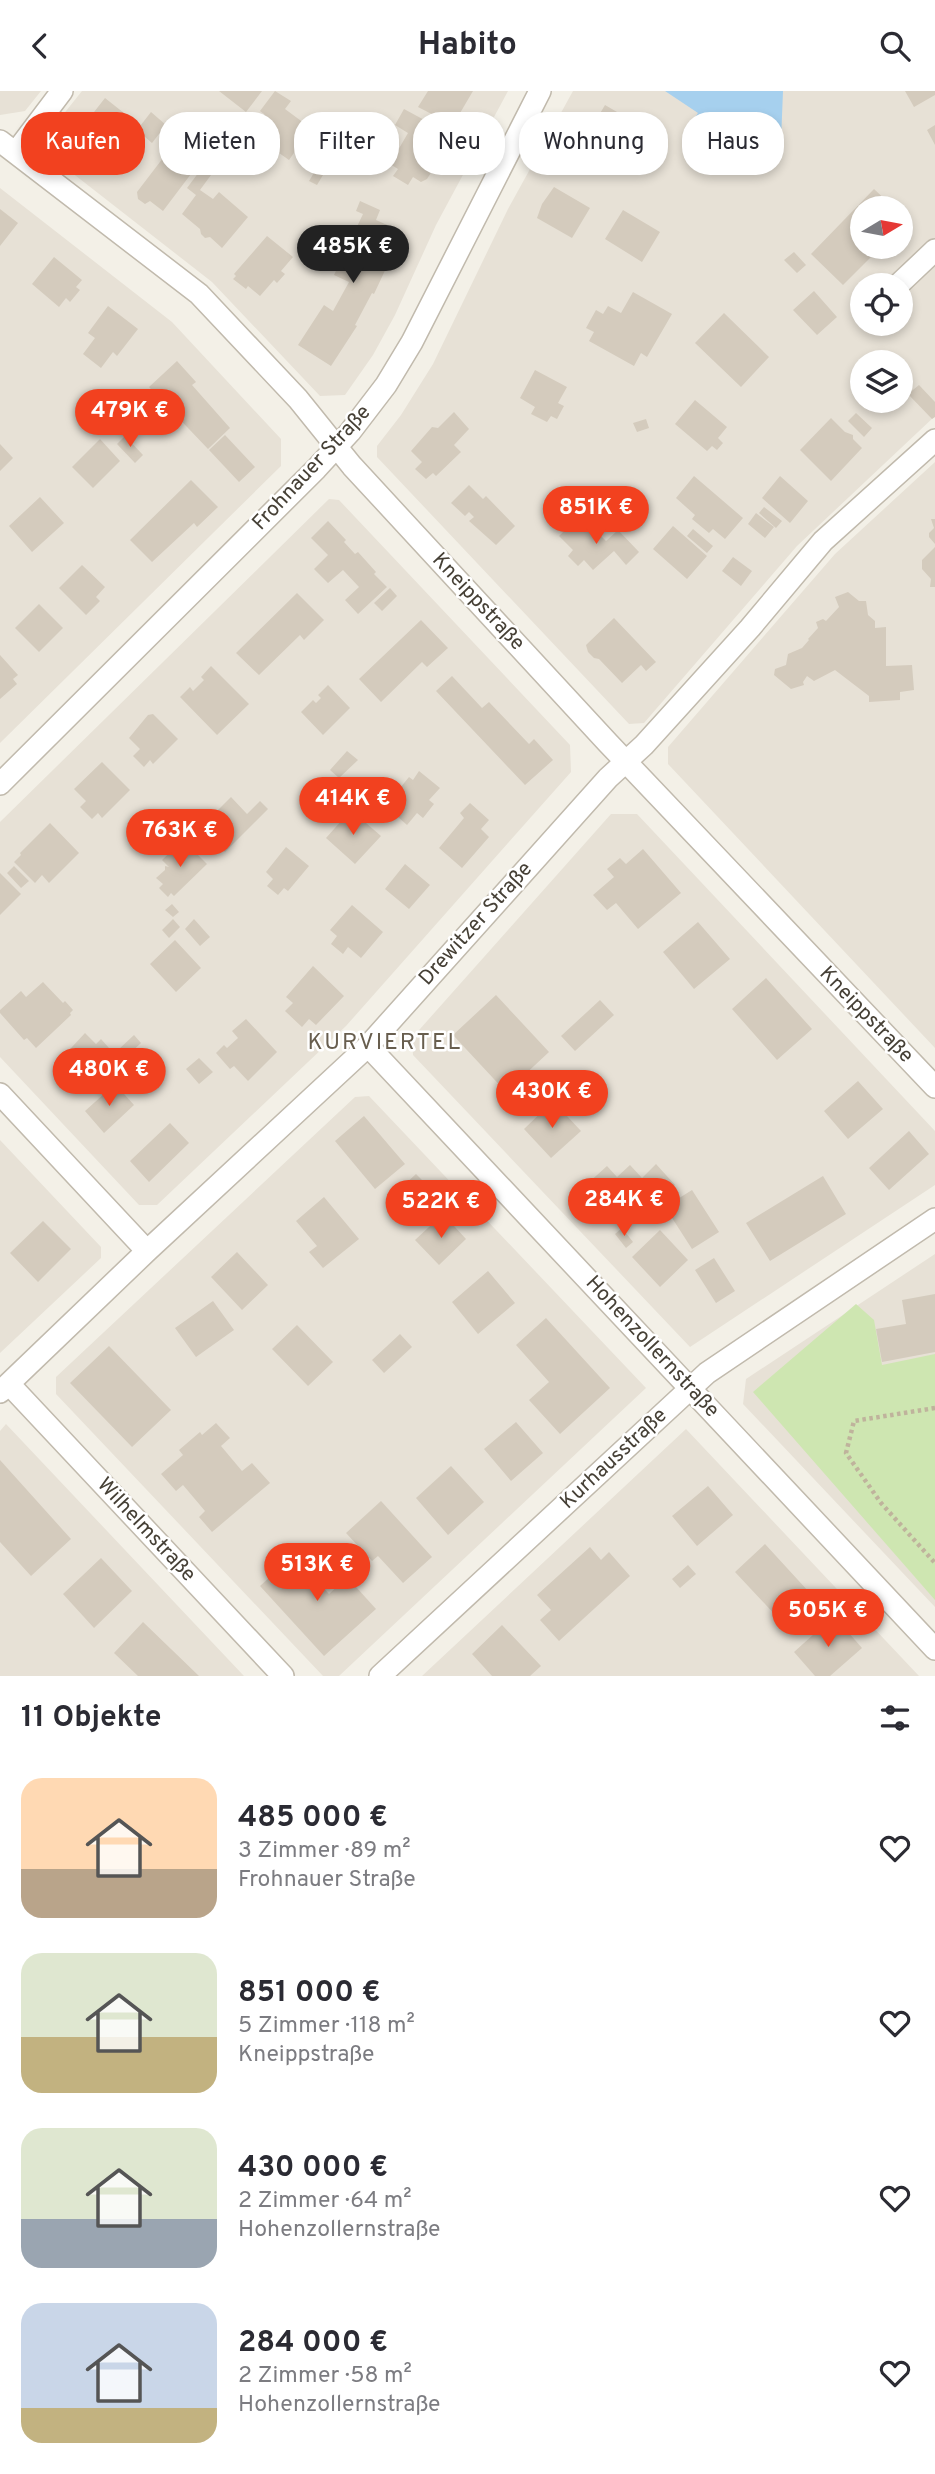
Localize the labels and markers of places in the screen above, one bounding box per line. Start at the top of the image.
pin: 485K € [296,225,410,285]
pin: 479K € [73,389,187,449]
pin: 851K € [539,487,653,546]
pin: 414K € [296,777,410,837]
pin: 763K € [123,809,237,869]
pin: 480K € [52,1049,166,1108]
pin: 430K € [495,1070,609,1130]
pin: 284K € [567,1179,681,1238]
pin: 522K € [384,1181,498,1240]
pin: 513K € [260,1543,374,1603]
pin: 505K € [771,1589,885,1649]

